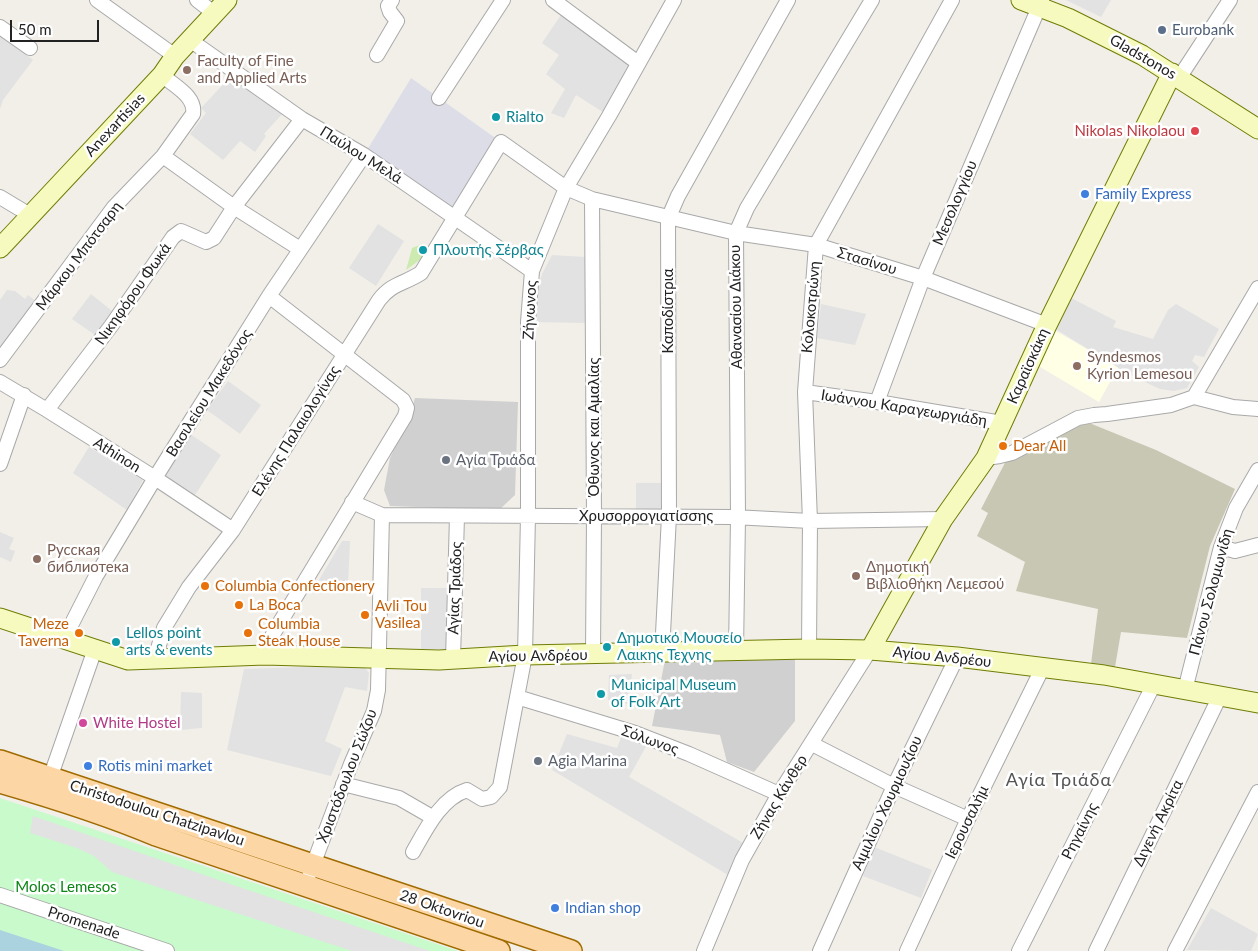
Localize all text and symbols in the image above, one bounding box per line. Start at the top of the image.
scale bar [12,10,101,42]
text: 50 m [18,20,52,38]
place label: Eurobank [1172,21,1234,39]
marker: Eurobank [1156,24,1168,36]
street label: Gladstonos [1106,31,1180,83]
place label: Faculty of Fine and Applied Arts [197,52,307,87]
marker: Faculty of Fine and Applied Arts [181,64,193,76]
street label: Anexartisias [81,90,149,160]
place label: Rialto [506,108,544,126]
marker: Rialto [490,111,502,123]
place label: Nikolas Nikolaou [1075,122,1185,140]
street label: Παύλου Μελά [316,123,406,187]
marker: Nikolas Nikolaou [1189,125,1201,137]
street label: Μεσολογγίου [929,158,981,248]
place label: Family Express [1095,185,1192,203]
marker: Family Express [1079,188,1091,200]
street label: Μάρκου Μπότσαρη [32,198,126,314]
street label: Νικηφόρου Φωκά [91,240,175,348]
place label: Πλουτής Σέρβας [433,241,544,259]
street label: Στασίνου [835,243,899,279]
marker: Πλουτής Σέρβας [417,244,429,256]
street label: Αθανασίου Διάκου [726,245,746,369]
street label: Κολοκοτρώνη [798,260,824,354]
street label: Καποδίστρια [659,268,677,354]
street label: Ζήνωνος [519,280,541,340]
street label: Καραϊσκάκη [1003,325,1053,407]
street label: Βασιλείου Μακεδόνος [162,326,256,460]
place label: Syndesmos Kyrion Lemesou [1087,348,1192,383]
street label: Όθωνος και Αμαλίας [585,358,603,496]
marker: Syndesmos Kyrion Lemesou [1071,360,1083,372]
street label: Ελένης Παλαιολογίνας [248,362,344,500]
street label: Ιωάννου Καραγεωργιάδη [820,386,988,430]
street label: Athinon [90,434,144,476]
place label: Dear All [1013,437,1066,455]
marker: Dear All [997,440,1009,452]
place label: Αγία Τριάδα [456,451,535,469]
marker: Αγία Τριάδα [440,454,452,466]
street label: Χρυσορρογιατίσσης [579,507,713,525]
street label: Πάνου Σολομωνίδη [1185,527,1237,657]
place label: Русская библиотека [47,541,129,576]
street label: Αγίας Τριάδος [444,541,466,635]
marker: Русская библиотека [31,553,43,565]
place label: Δημοτική Βιβλιοθήκη Λεμεσού [866,558,1004,593]
marker: Δημοτική Βιβλιοθήκη Λεμεσού [850,570,862,582]
place label: Columbia Confectionery [215,577,375,595]
marker: Columbia Confectionery [199,580,211,592]
place label: La Boca [249,596,301,614]
place label: Avli Tou Vasilea [375,597,427,632]
marker: La Boca [233,599,245,611]
marker: Avli Tou Vasilea [359,609,371,621]
place label: Meze Taverna [18,615,69,650]
place label: Columbia Steak House [258,615,340,650]
place label: Lellos point arts & events [126,624,212,659]
marker: Meze Taverna [73,627,85,639]
marker: Columbia Steak House [242,627,254,639]
place label: Δημοτικό Μουσείο Λαικης Τεχνης [617,629,742,664]
marker: Lellos point arts & events [110,636,122,648]
marker: Δημοτικό Μουσείο Λαικης Τεχνης [601,641,613,653]
street label: Αγίου Ανδρέου [892,643,992,671]
street label: Αγίου Ανδρέου [488,646,588,666]
place label: Municipal Museum of Folk Art [611,676,736,711]
marker: Municipal Museum of Folk Art [595,688,607,700]
street label: Χριστόδουλου Σώζου [313,707,381,845]
place label: White Hostel [93,714,181,732]
marker: White Hostel [77,717,89,729]
street label: Σόλωνος [619,721,681,759]
street label: Αιμιλίου Χουρμουζίου [848,733,926,873]
place label: Agia Marina [548,752,627,770]
street label: Ζήνας Κάνθερ [747,752,811,842]
marker: Agia Marina [532,755,544,767]
place label: Rotis mini market [98,757,212,775]
marker: Rotis mini market [82,760,94,772]
district label: Αγία Τριάδα [1004,769,1114,791]
street label: Christodoulou Chatzipavlou [67,776,247,850]
street label: Διγενή Ακρίτα [1129,777,1187,869]
street label: Ιερουσαλήμ [941,782,993,862]
street label: Ρηγαίνης [1058,800,1102,862]
park label: Molos Lemesos [15,878,117,896]
street label: 28 Oktovriou [397,886,487,932]
place label: Indian shop [565,899,641,917]
marker: Indian shop [549,902,561,914]
street label: Promenade [46,903,122,943]

